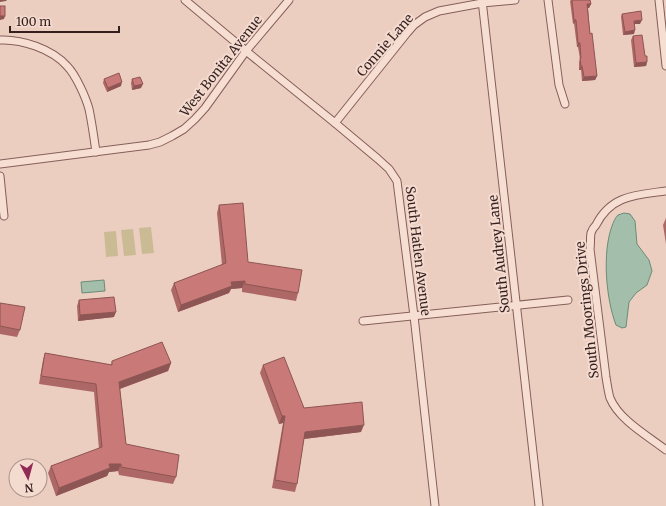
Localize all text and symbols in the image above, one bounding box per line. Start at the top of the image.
scale bar [10,8,119,34]
street label: Connie Lane [353,10,417,80]
street label: West Bonita Avenue [176,12,266,121]
text: 100 m [16,14,51,29]
street label: South Hatlen Avenue [402,185,434,317]
street label: South Audrey Lane [484,194,514,314]
street label: South Moorings Drive [571,240,603,379]
north arrow [8,458,48,498]
text: N [24,481,34,495]

